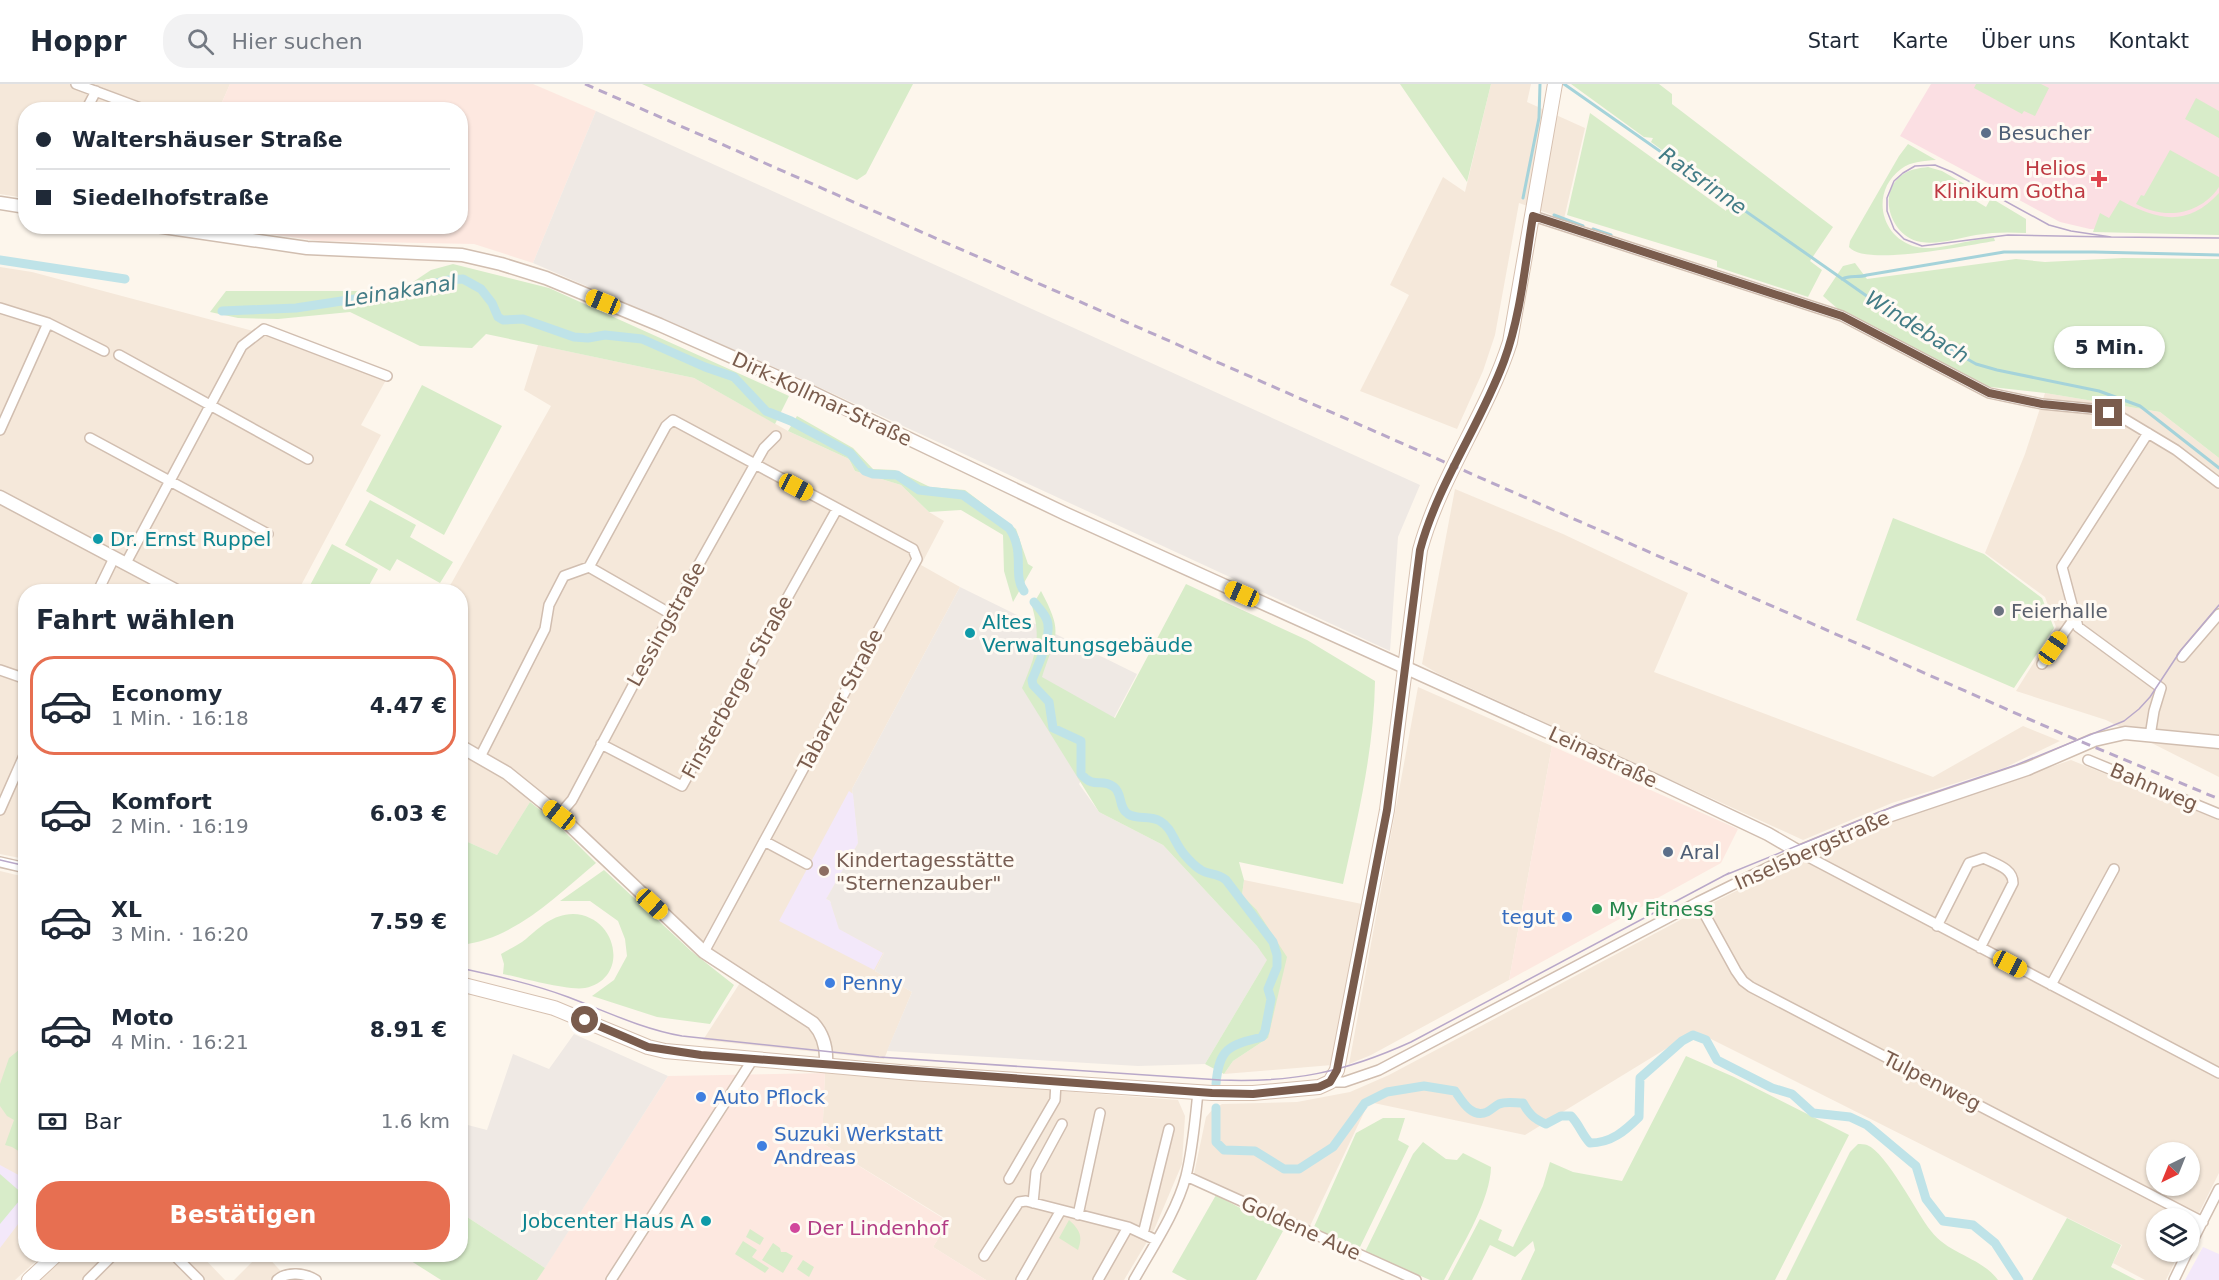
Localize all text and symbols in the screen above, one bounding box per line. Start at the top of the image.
search box [163,14,583,68]
text: Hoppr [30,25,127,58]
icon: search [184,25,217,58]
text: Hier suchen [232,29,363,54]
text: Start [1808,29,1859,53]
text: Karte [1892,29,1948,53]
text: Über uns [1981,29,2076,53]
text: Kontakt [2109,29,2189,53]
place label: Besucher [1998,121,2092,145]
marker: Besucher [1979,126,1993,140]
text: Waltershäuser Straße [72,127,343,152]
water label: Ratsrinne [1655,142,1751,220]
place label: Helios Klinikum Gotha [1934,156,2086,203]
marker: Helios Klinikum Gotha [2090,170,2108,188]
text: Siedelhofstraße [72,185,269,210]
water label: Leinakanal [342,270,458,312]
water label: Windebach [1861,286,1973,368]
car [583,287,623,317]
callout: 5 Min. [2054,326,2164,368]
text: 5 Min. [2075,335,2144,359]
street label: Dirk-Kollmar-Straße [728,347,916,451]
route end [2095,399,2122,426]
car [776,471,816,503]
place label: Dr. Ernst Ruppel [110,527,271,551]
marker: Dr. Ernst Ruppel [91,532,105,546]
street label: Lessingstraße [622,558,710,690]
car [1222,578,1262,610]
street label: Finsterberger Straße [677,591,797,783]
place label: Feierhalle [2011,599,2108,623]
text: Fahrt wählen [36,604,235,635]
marker: Feierhalle [1992,604,2006,618]
place label: Altes Verwaltungsgebäude [982,610,1193,657]
street label: Tabarzer Straße [792,625,888,776]
marker: Altes Verwaltungsgebäude [963,626,977,640]
car [2035,628,2071,668]
icon: car [39,679,93,733]
text: Economy [111,681,222,706]
text: 4.47 € [370,693,447,718]
text: 1 Min. · 16:18 [111,706,249,730]
street label: Leinastraße [1545,721,1661,793]
street label: Bahnweg [2107,758,2201,816]
icon: car [39,787,93,841]
text: Komfort [111,789,212,814]
car [539,797,579,833]
text: 6.03 € [370,801,447,826]
street label: Inselsbergstraße [1731,805,1893,895]
text: 2 Min. · 16:19 [111,814,249,838]
place label: Aral [1680,840,1720,864]
marker: Aral [1661,845,1675,859]
place label: Kindertagesstätte "Sternenzauber" [836,848,1015,895]
marker: Kindertagesstätte "Sternenzauber" [817,864,831,878]
car [633,885,671,923]
icon: car [39,895,93,949]
text: XL [111,897,142,922]
place label: My Fitness [1609,897,1714,921]
marker: My Fitness [1590,902,1604,916]
place label: tegut [1502,905,1555,929]
text: 7.59 € [370,909,447,934]
marker: tegut [1560,910,1574,924]
text: 3 Min. · 16:20 [111,922,249,946]
car [1990,948,2030,980]
place label: Penny [842,971,903,995]
marker: Penny [823,976,837,990]
icon: car [39,1003,93,1057]
text: Moto [111,1005,174,1030]
route start [571,1006,598,1033]
text: 8.91 € [370,1017,447,1042]
text: 4 Min. · 16:21 [111,1030,249,1054]
street label: Tulpenweg [1878,1046,1985,1116]
place label: Auto Pflock [713,1085,826,1109]
marker: Auto Pflock [694,1090,708,1104]
icon: cash [36,1105,69,1138]
text: Bar [84,1109,122,1134]
text: 1.6 km [381,1109,450,1133]
place label: Suzuki Werkstatt Andreas [774,1122,943,1169]
marker: Suzuki Werkstatt Andreas [755,1139,769,1153]
north arrow [2146,1142,2200,1196]
map controls [2146,1142,2200,1262]
button: Bestätigen [36,1181,450,1250]
street label: Goldene Aue [1238,1191,1364,1265]
button: layers [2146,1208,2200,1262]
place label: Jobcenter Haus A [520,1209,694,1233]
marker: Jobcenter Haus A [699,1214,713,1228]
place label: Der Lindenhof [807,1216,949,1240]
marker: Der Lindenhof [788,1221,802,1235]

